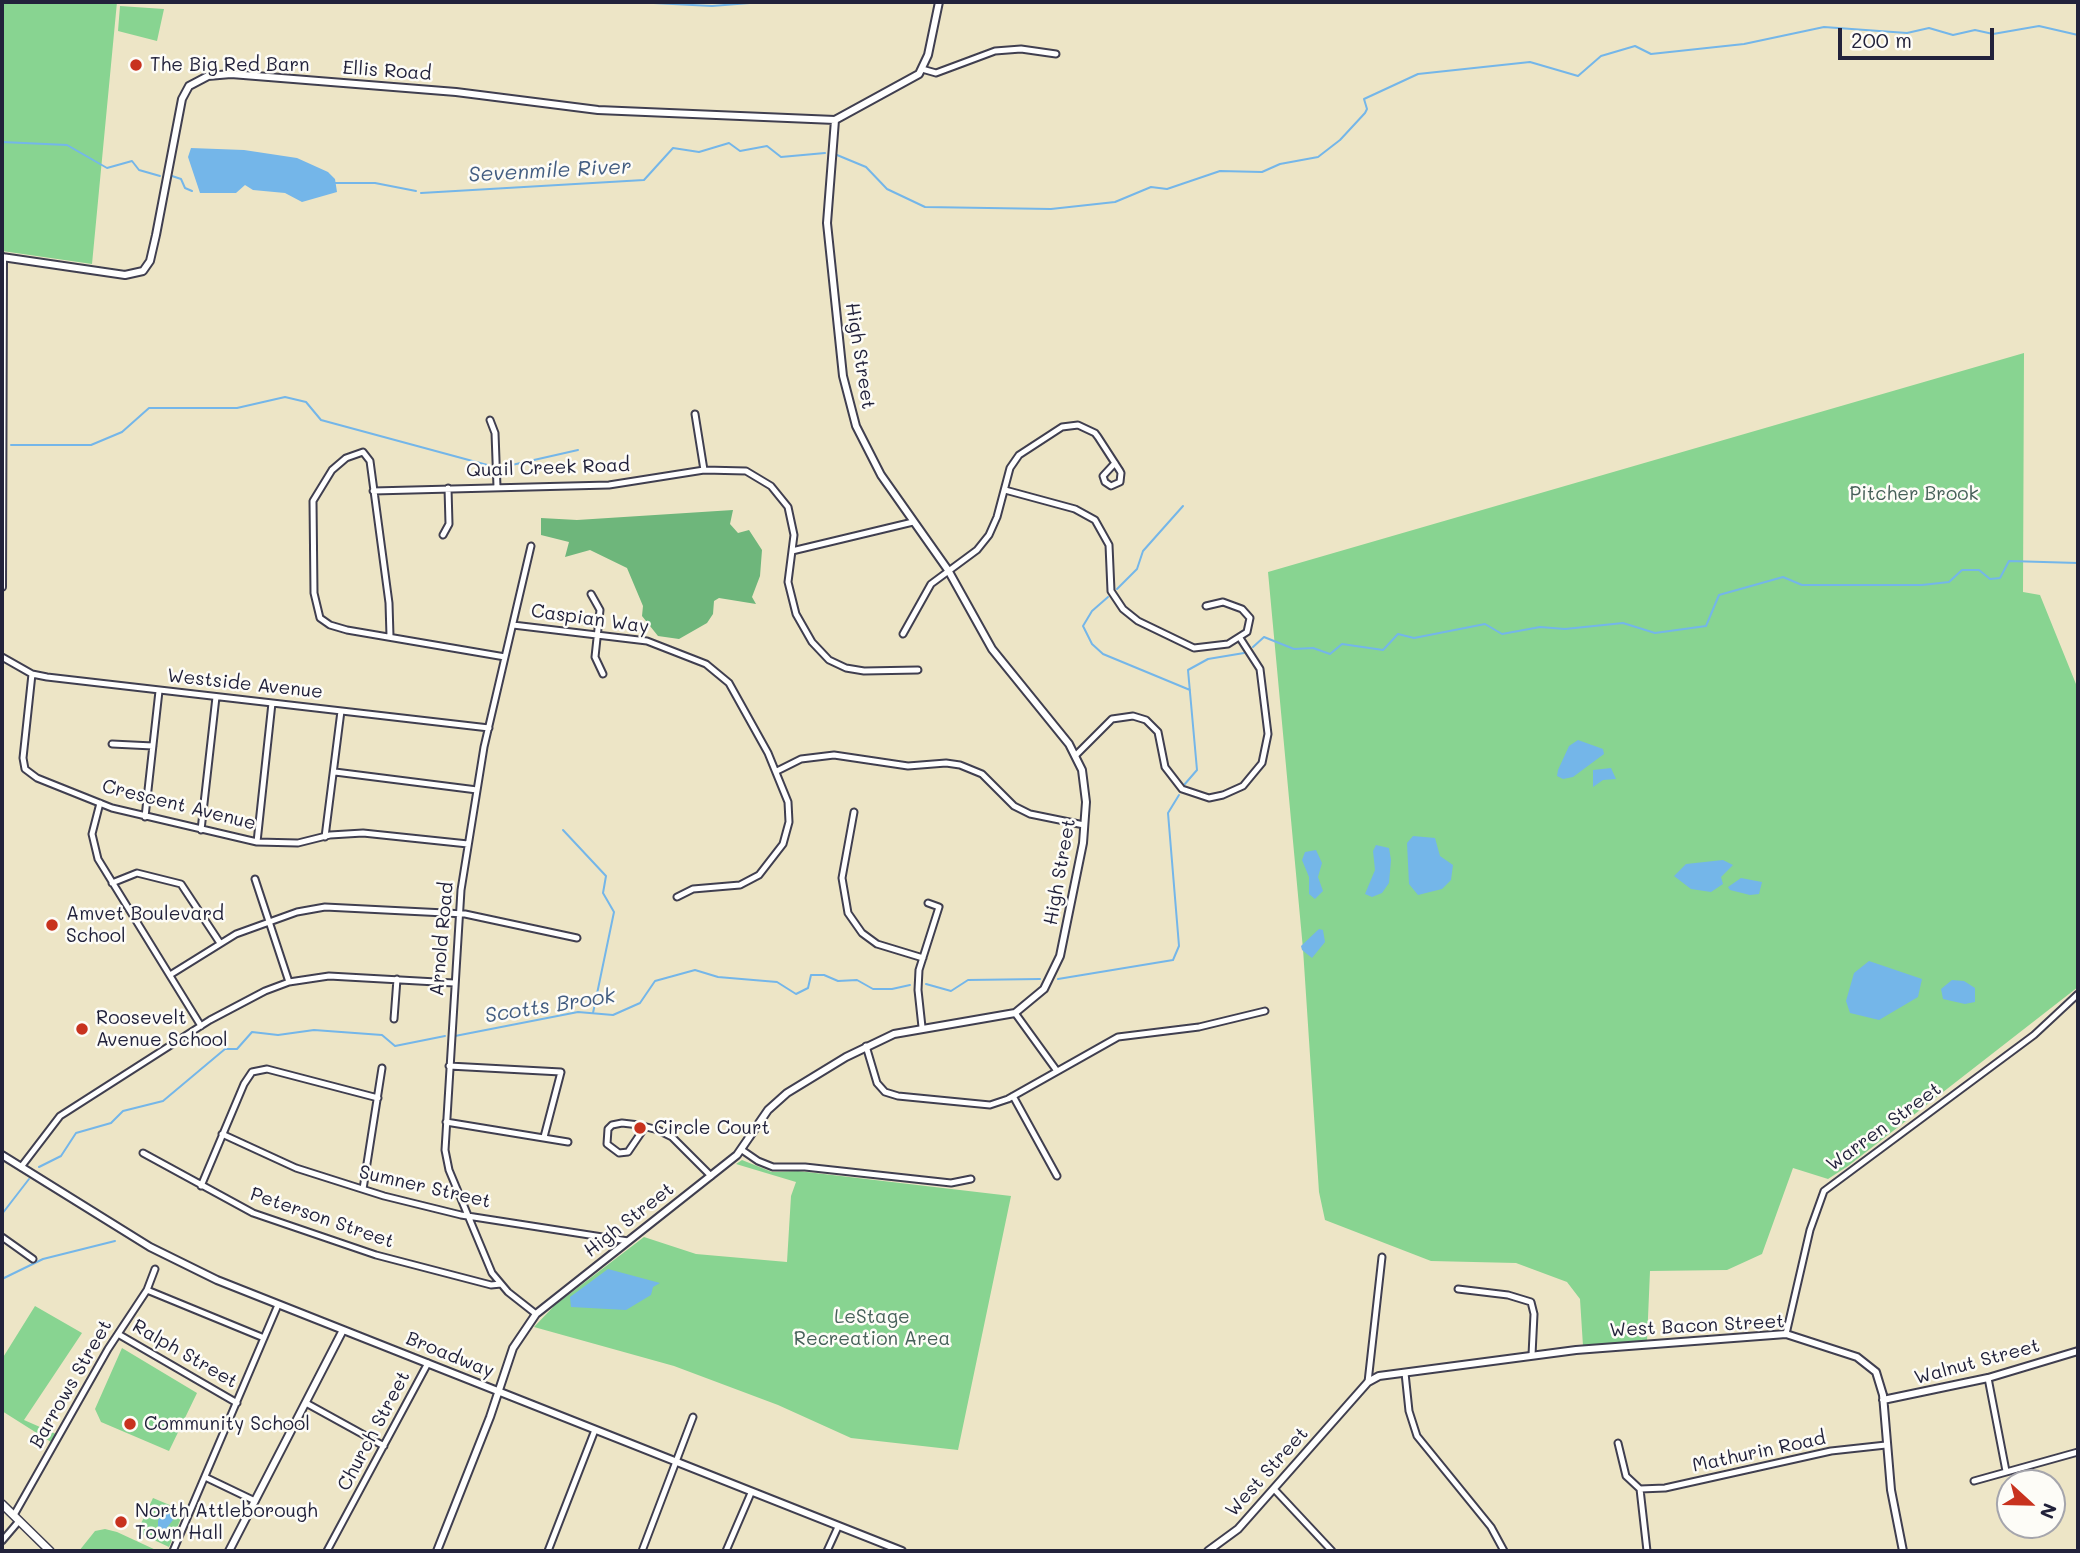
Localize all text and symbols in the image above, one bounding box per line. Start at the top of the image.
scale bar [1842,14,1998,58]
text: 200 m [1851,26,1912,53]
place label: The Big Red Barn [150,54,310,76]
marker: The Big Red Barn [128,57,144,73]
street label: Ellis Road [342,57,432,85]
water label: Sevenmile River [468,154,632,188]
street label: High Street [840,301,880,411]
street label: Quail Creek Road [466,454,630,482]
park label: Pitcher Brook [1849,483,1979,505]
street label: Caspian Way [529,599,651,639]
street label: Westside Avenue [166,664,324,704]
street label: Crescent Avenue [100,775,258,835]
street label: High Street [1039,817,1081,927]
street label: Arnold Road [426,881,458,997]
place label: Amvet Boulevard School [66,903,224,947]
marker: Amvet Boulevard School [44,917,60,933]
water label: Scotts Brook [483,983,617,1029]
place label: Roosevelt Avenue School [96,1007,228,1051]
marker: Roosevelt Avenue School [74,1021,90,1037]
street label: Warren Street [1822,1078,1946,1176]
place label: Circle Court [654,1117,770,1139]
marker: Circle Court [632,1120,648,1136]
street label: Sumner Street [357,1161,493,1213]
street label: High Street [580,1178,678,1262]
street label: Peterson Street [247,1183,397,1253]
park label: LeStage Recreation Area [794,1306,950,1350]
street label: West Bacon Street [1609,1310,1785,1342]
street label: Ralph Street [128,1315,242,1393]
street label: Barrows Street [25,1316,117,1452]
street label: Broadway [403,1327,497,1383]
street label: Walnut Street [1912,1334,2042,1390]
street label: Church Street [333,1367,415,1495]
place label: Community School [144,1413,310,1435]
marker: Community School [122,1416,138,1432]
street label: West Street [1221,1423,1313,1521]
street label: Mathurin Road [1690,1427,1828,1477]
north arrow [1996,1469,2066,1539]
place label: North Attleborough Town Hall [135,1500,318,1544]
text: N [2035,1500,2063,1523]
marker: North Attleborough Town Hall [113,1514,129,1530]

